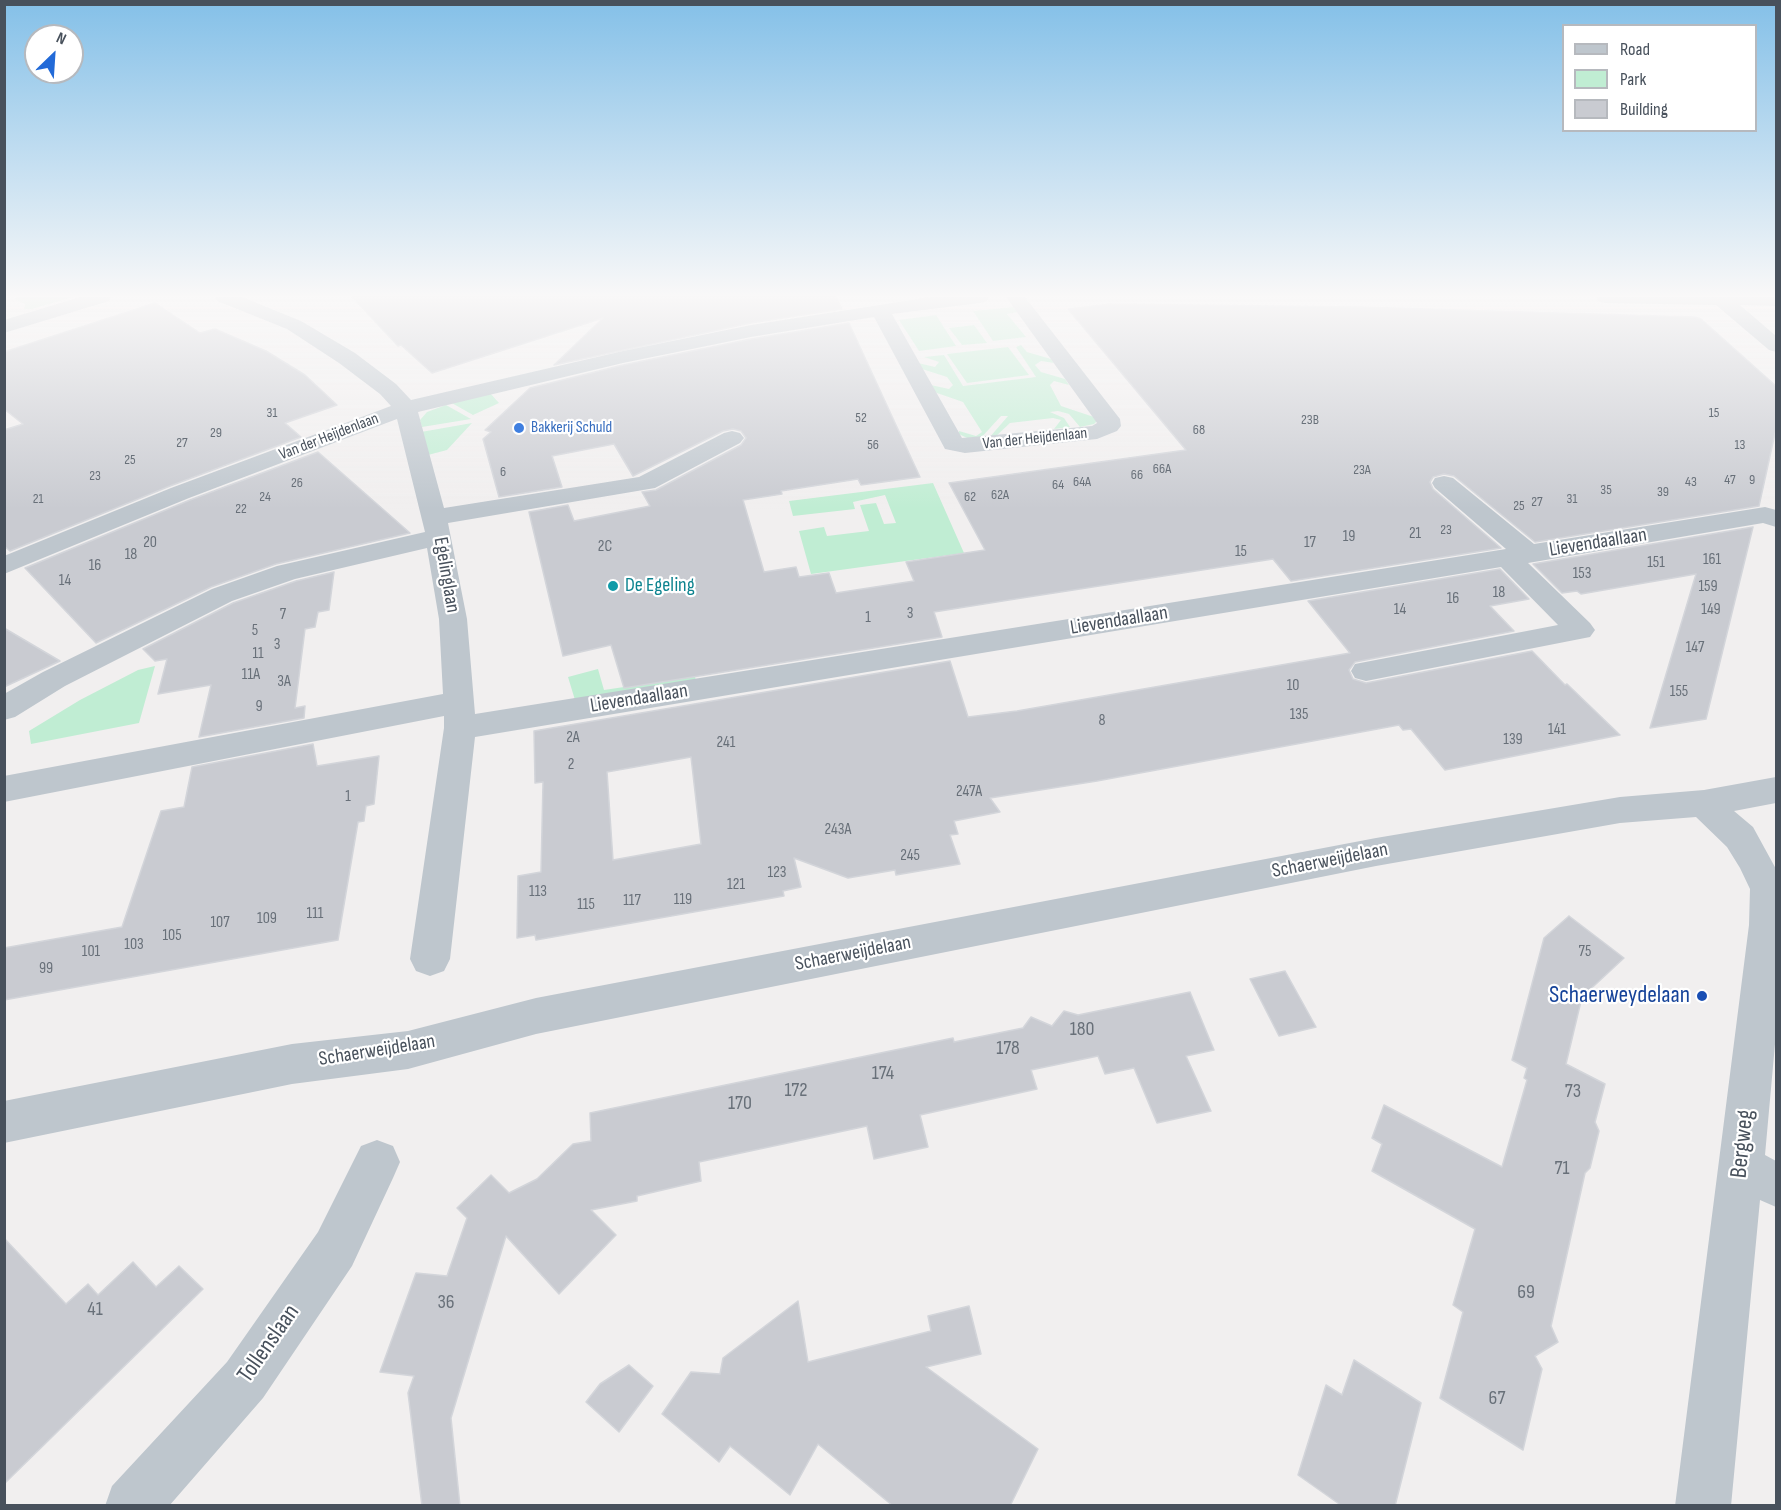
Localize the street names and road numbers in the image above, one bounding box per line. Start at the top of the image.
street label: Van der Heijdenlaan [277,409,381,465]
street label: Van der Heijdenlaan [982,424,1088,454]
street label: Lievendaallaan [1548,523,1648,563]
street label: Egelinglaan [428,535,464,615]
street label: Lievendaallaan [1069,601,1169,641]
street label: Lievendaallaan [589,679,689,719]
street label: Schaerweijdelaan [1270,838,1390,884]
street label: Schaerweijdelaan [793,931,913,977]
street label: Schaerweijdelaan [317,1030,437,1072]
street label: Bergweg [1725,1108,1761,1180]
street label: Tollenslaan [232,1299,306,1389]

